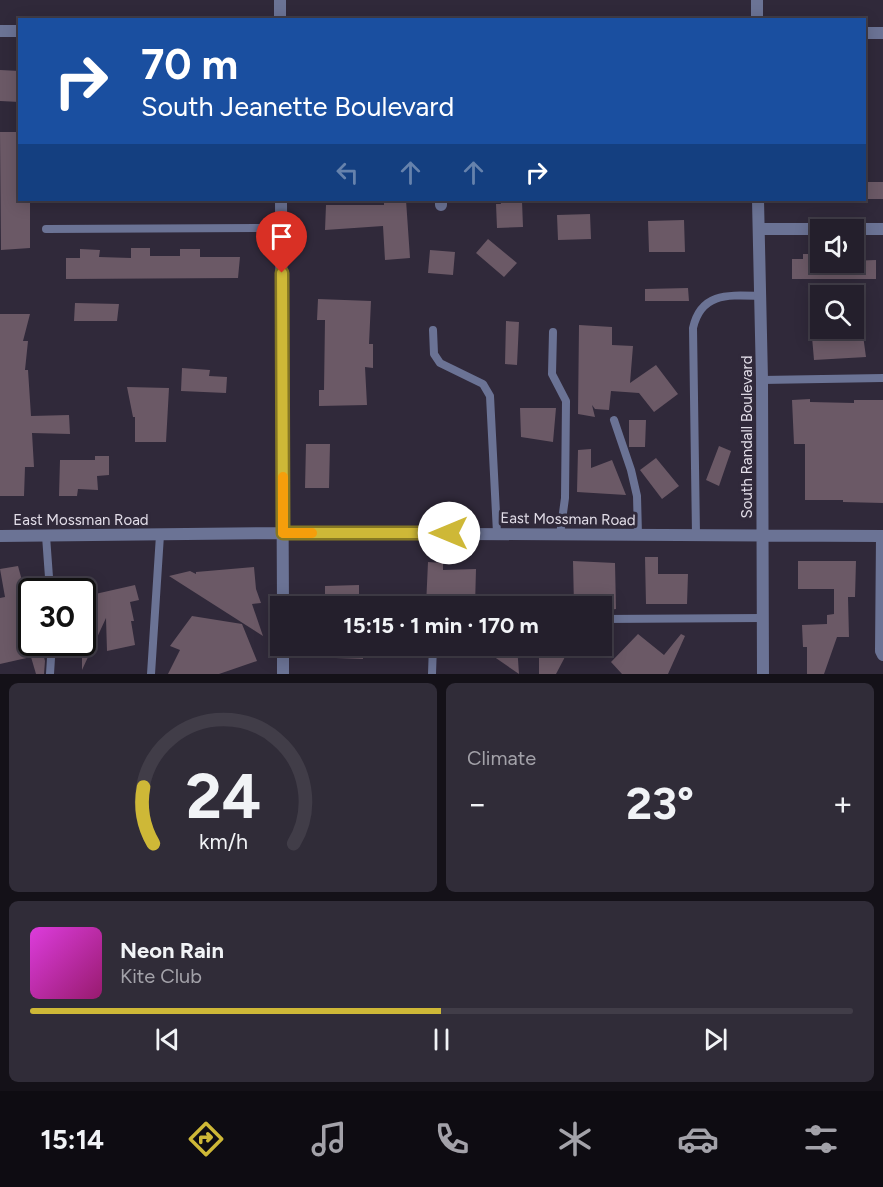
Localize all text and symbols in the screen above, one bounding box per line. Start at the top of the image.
text: 70 m [141,39,238,90]
icon: right [42,42,120,120]
text: South Jeanette Boulevard [141,90,454,123]
icon: left [331,156,364,189]
icon: ahead [394,156,427,189]
icon: ahead [457,156,490,189]
icon: right [520,156,553,189]
pin [256,211,307,273]
map controls [810,219,864,339]
button: sound [810,219,864,273]
icon: arrive [265,220,298,253]
button: search [810,285,864,339]
street label: South Randall Boulevard [738,356,756,518]
position arrow [417,501,481,565]
street label: East Mossman Road [500,509,636,529]
street label: East Mossman Road [13,511,149,529]
speed limit sign: 30 [18,578,96,656]
text: 15:15 · 1 min · 170 m [343,612,539,639]
text: Climate [467,746,536,770]
text: 24 [185,759,261,834]
text: 23° [626,776,694,830]
text: − [467,784,488,823]
text: + [832,784,853,823]
text: km/h [199,830,247,855]
text: Neon Rain [120,937,224,964]
text: Kite Club [120,964,202,988]
icon: previous [151,1023,184,1056]
icon: pause [425,1023,458,1056]
icon: next [699,1023,732,1056]
icon: directions [185,1118,227,1160]
icon: music [308,1118,350,1160]
icon: phone [431,1118,473,1160]
icon: climate [554,1118,596,1160]
icon: car [677,1118,719,1160]
icon: filters [800,1118,842,1160]
text: 15:14 [41,1123,104,1156]

